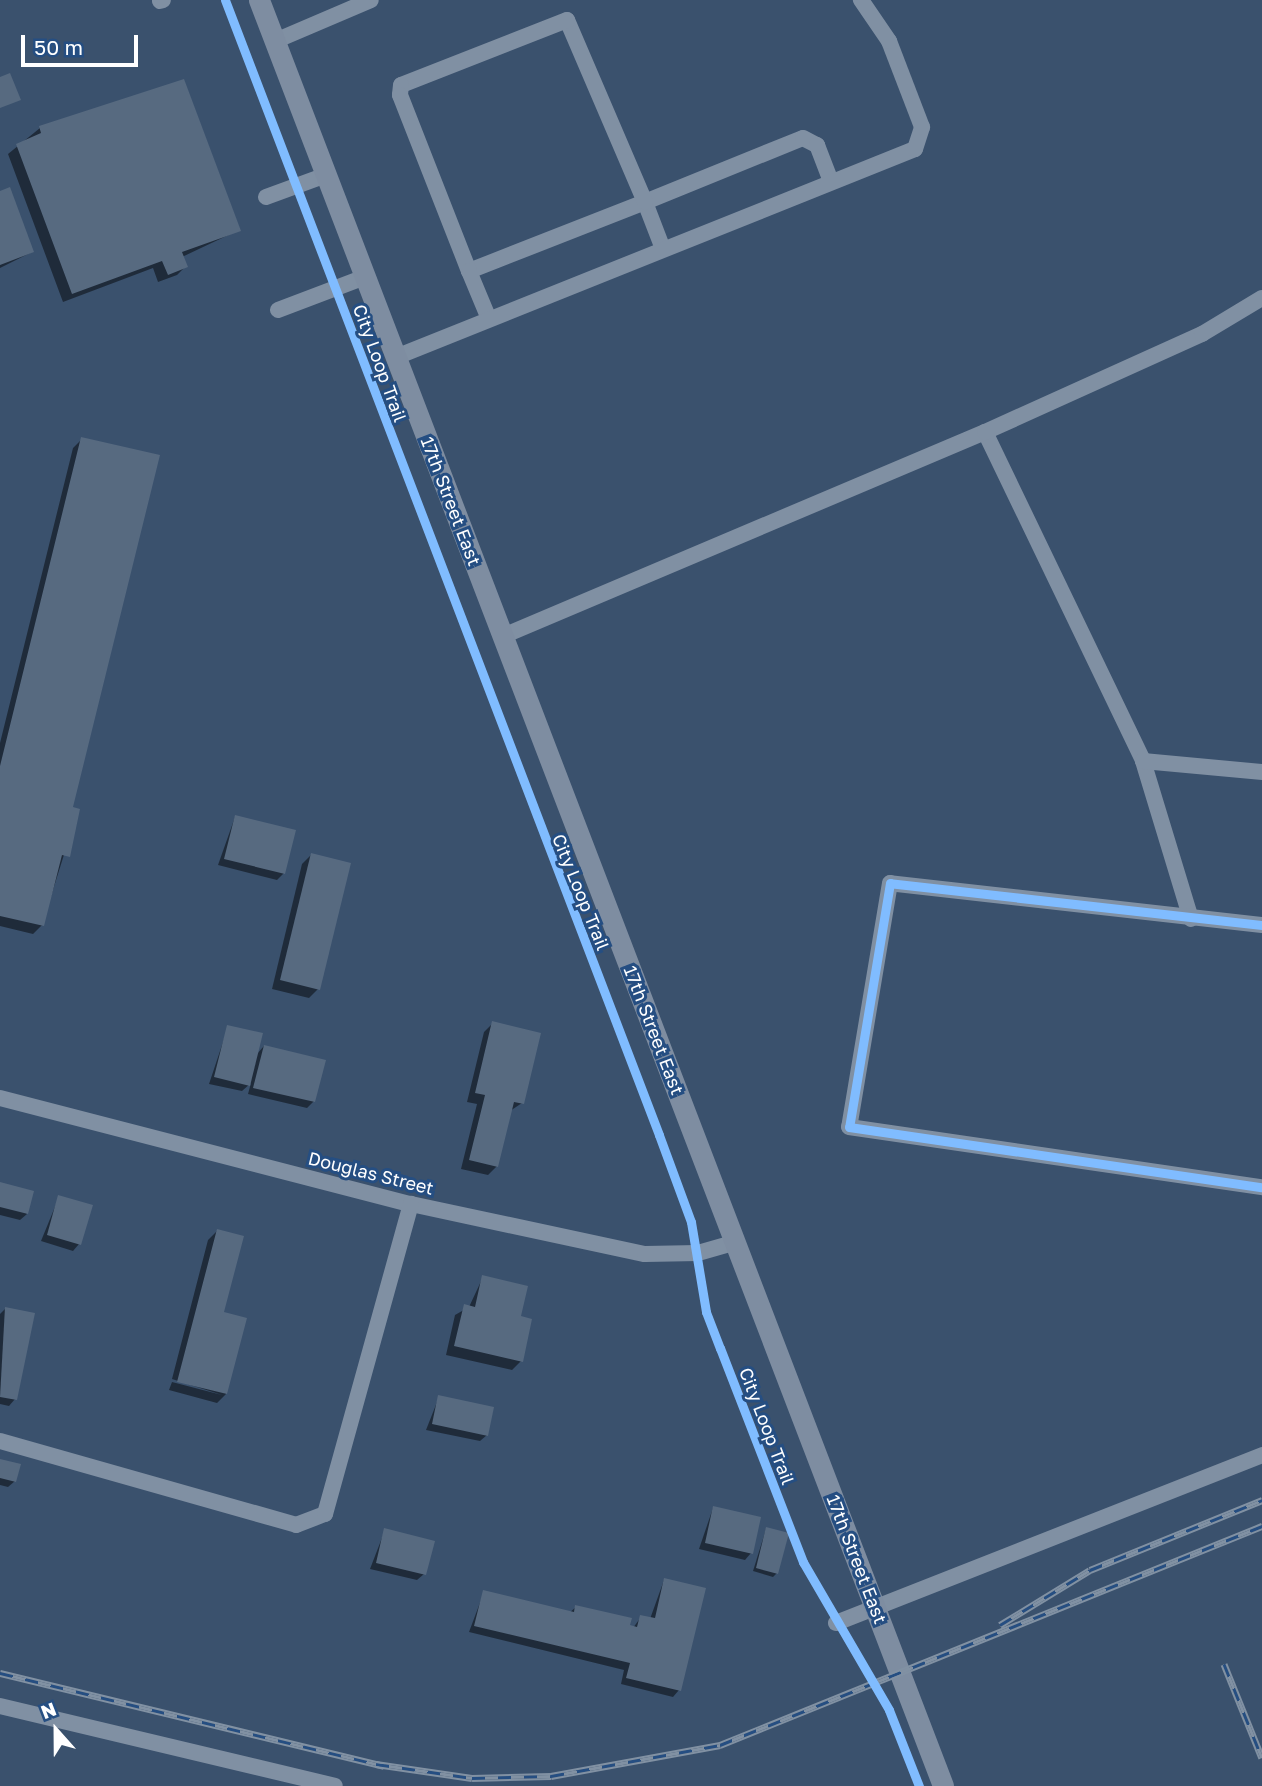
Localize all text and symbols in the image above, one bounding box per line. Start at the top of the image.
scale bar [24,21,142,65]
text: 50 m [34,34,83,60]
street label: City Loop Trail [349,301,411,425]
street label: 17th Street East [416,433,486,569]
street label: City Loop Trail [548,831,614,953]
street label: 17th Street East [619,962,689,1098]
street label: Douglas Street [306,1147,436,1199]
street label: City Loop Trail [735,1364,799,1488]
street label: 17th Street East [822,1491,892,1627]
north arrow [21,1695,91,1765]
text: N [37,1697,59,1723]

